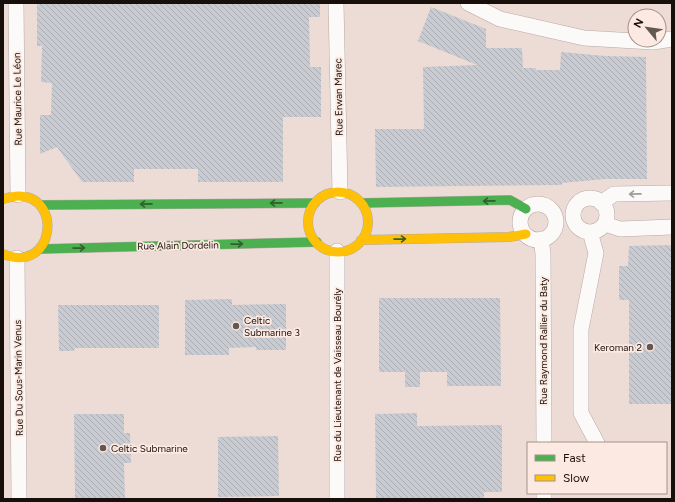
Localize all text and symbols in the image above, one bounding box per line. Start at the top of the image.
north arrow [627,8,667,48]
text: N [631,17,646,30]
street label: Rue Maurice Le Léon [10,52,25,146]
street label: Rue Erwan Marec [331,57,346,136]
one-way arrow [629,190,642,198]
one-way arrow [483,197,496,205]
one-way arrow [270,199,283,207]
one-way arrow [140,200,153,208]
one-way arrow [393,236,406,243]
street label: Rue Alain Dordelin [137,238,219,253]
one-way arrow [230,240,243,248]
one-way arrow [72,244,85,252]
street label: Rue Raymond Rallier du Baty [537,276,550,405]
street label: Rue du Lieutenant de Vaisseau Bourély [331,288,344,462]
place label: Celtic Submarine 3 [244,314,300,339]
street label: Rue Du Sous-Marin Venus [11,319,26,436]
marker: Celtic Submarine 3 [231,321,241,331]
place label: Keroman 2 [594,341,642,354]
marker: Keroman 2 [645,342,655,352]
place label: Celtic Submarine [111,442,188,455]
legend [527,442,667,494]
marker: Celtic Submarine [98,443,108,453]
text: Fast [563,451,586,465]
text: Slow [563,471,590,485]

